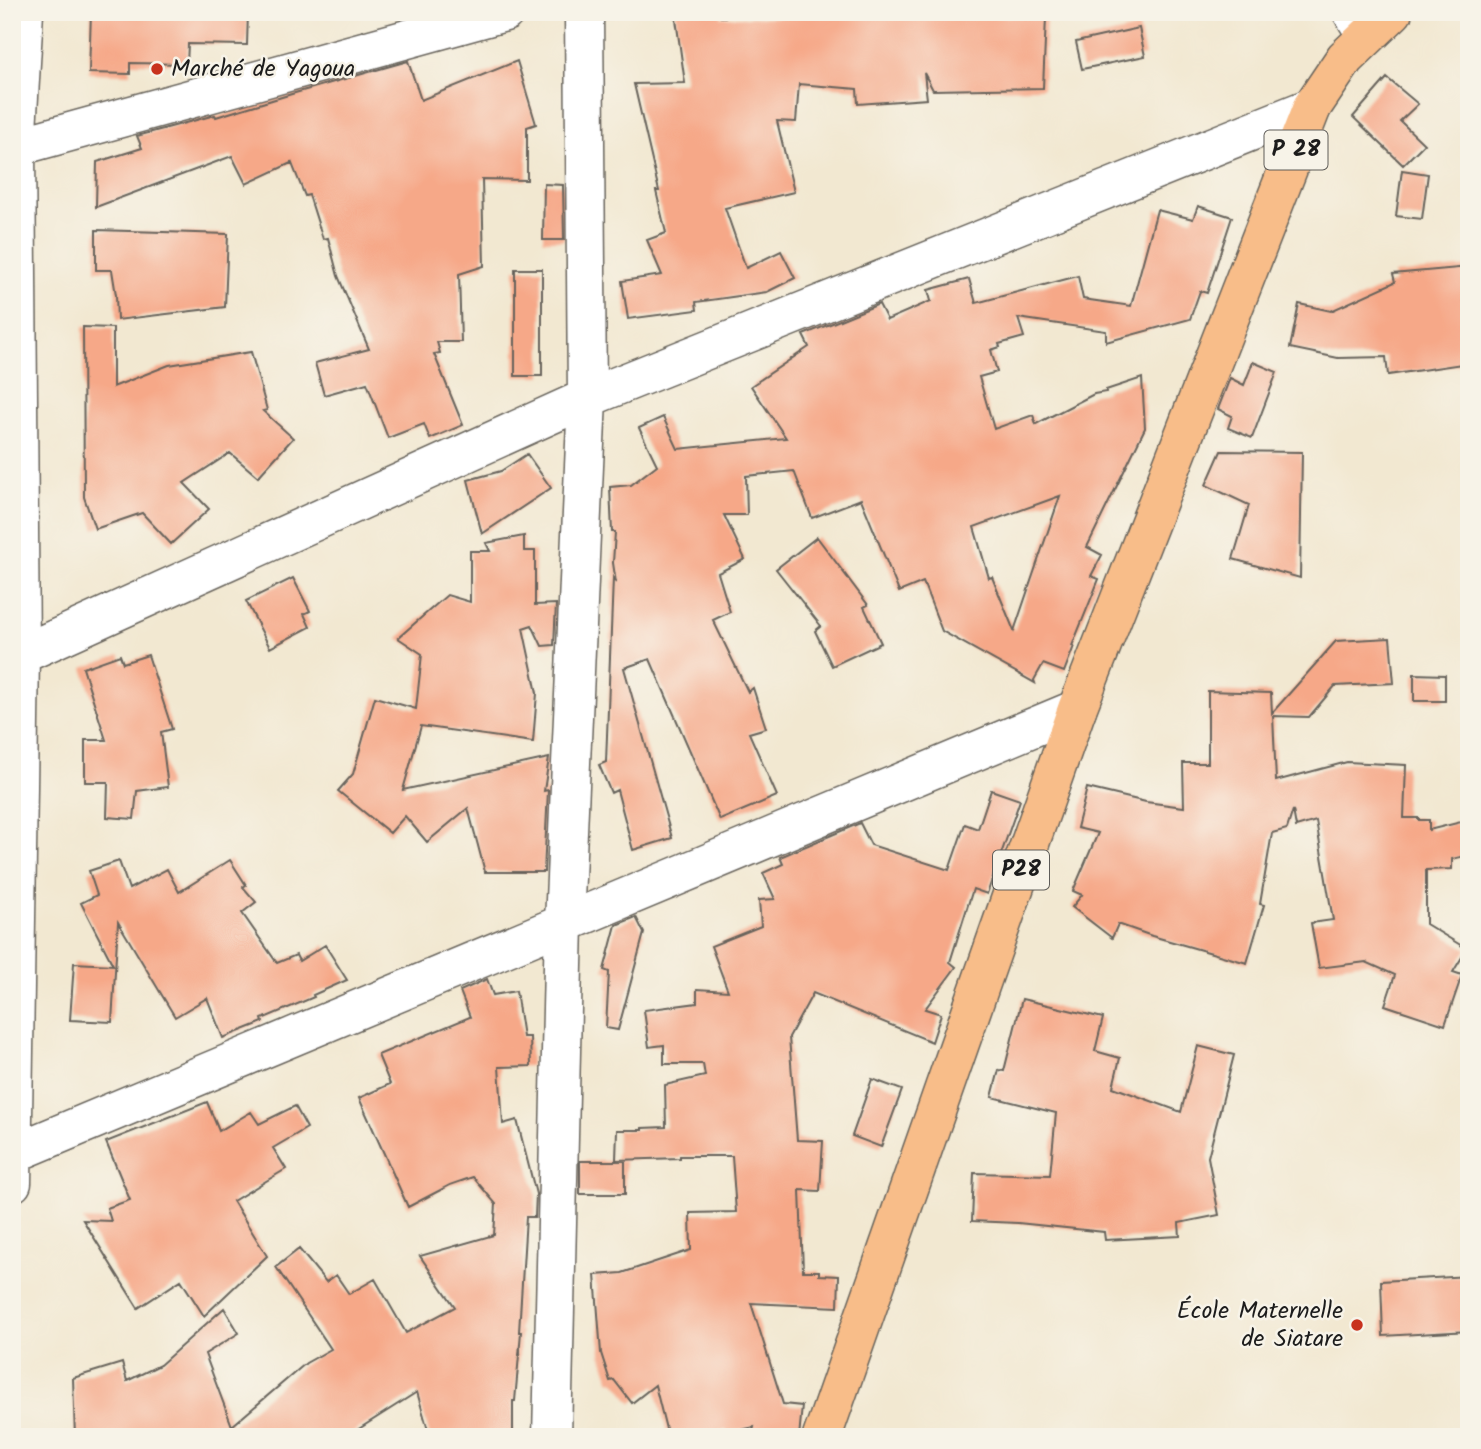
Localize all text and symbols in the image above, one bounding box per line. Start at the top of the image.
place label: Marché de Yagoua [171,50,355,89]
marker: Marché de Yagoua [149,61,165,77]
road number: P 28 [1264,130,1328,169]
road number: P28 [993,850,1049,890]
place label: École Maternelle de Siatare [1177,1292,1343,1359]
marker: École Maternelle de Siatare [1349,1317,1365,1333]

